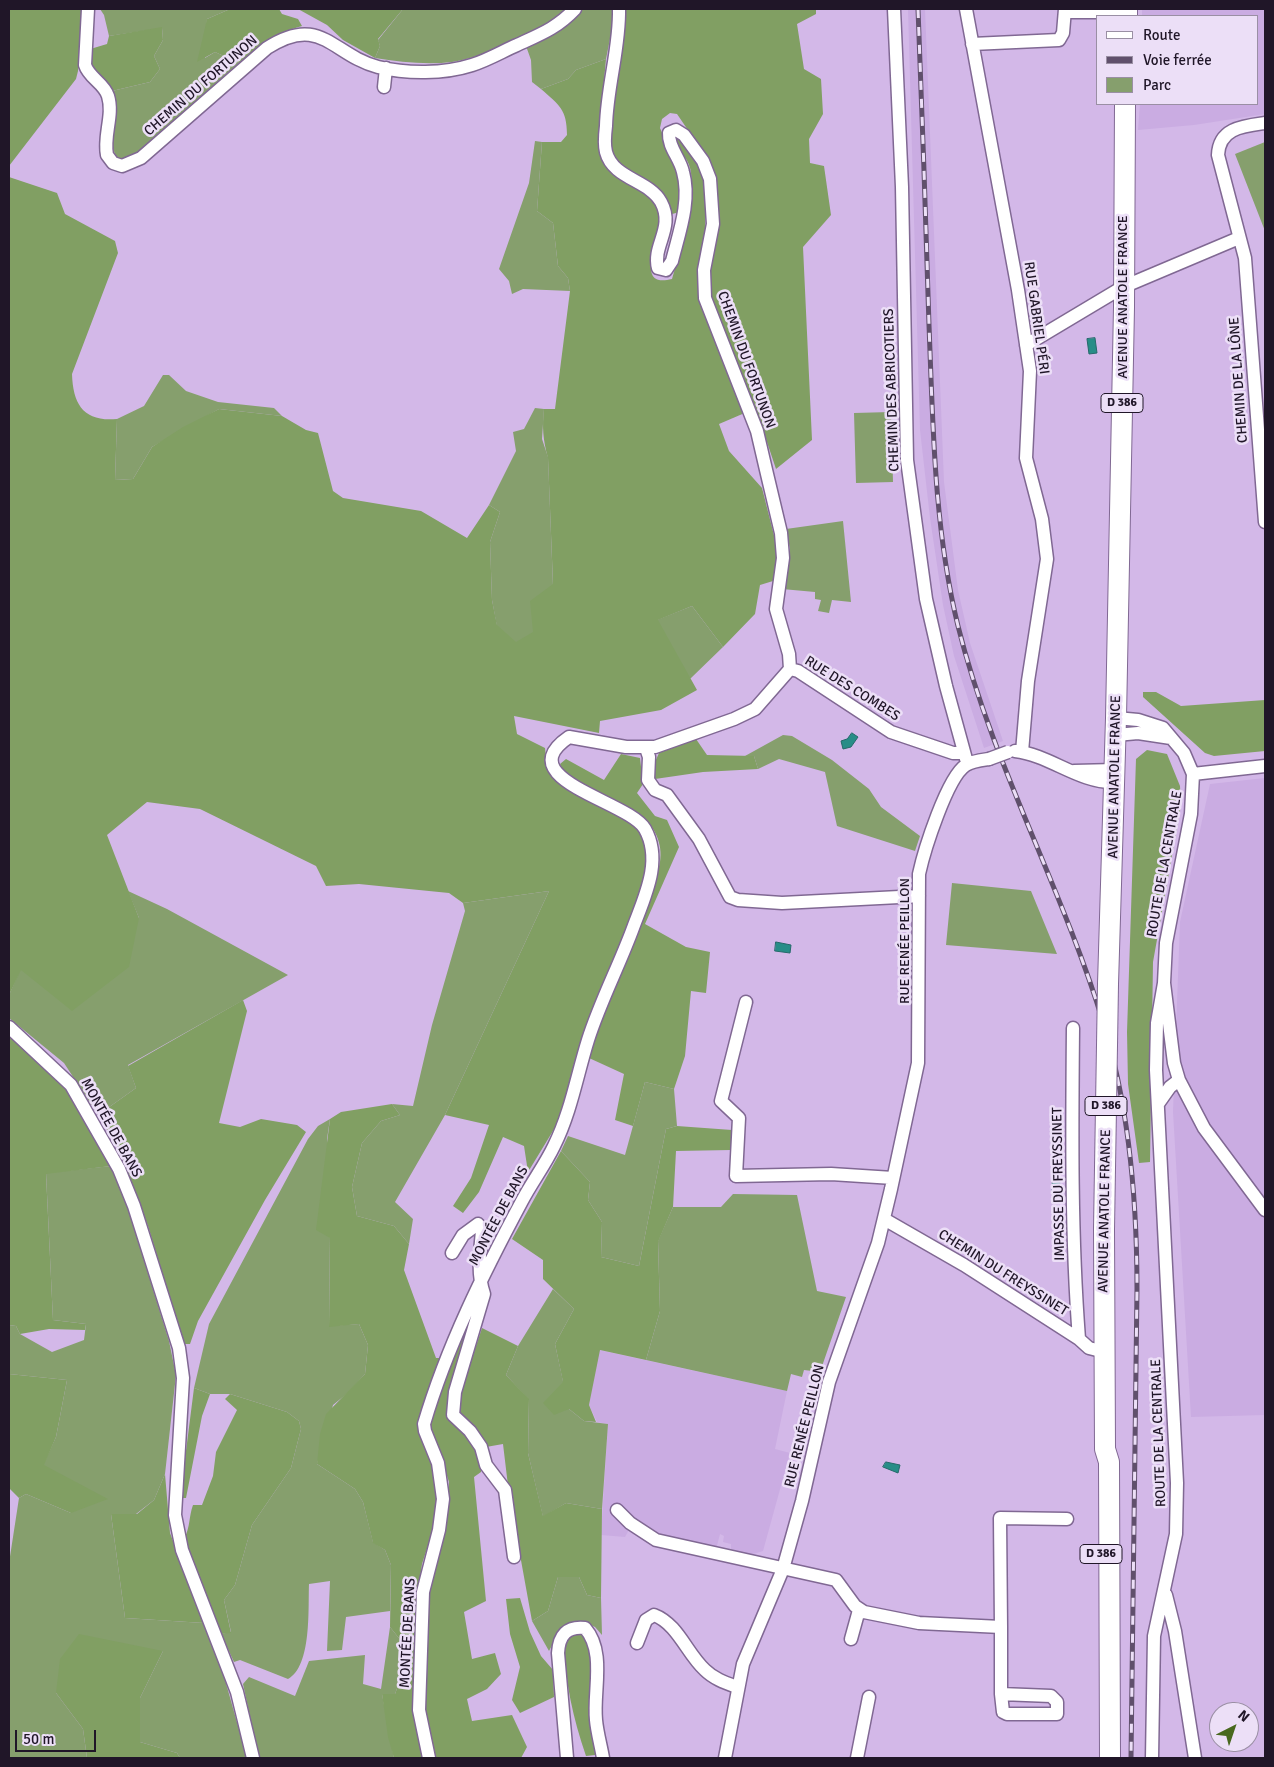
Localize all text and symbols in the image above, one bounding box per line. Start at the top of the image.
legend [1096,15,1259,105]
text: Route [1143,26,1180,44]
street label: CHEMIN DU FORTUNON [141,32,261,140]
text: Voie ferrée [1143,51,1212,69]
text: Parc [1143,76,1171,94]
street label: AVENUE ANATOLE FRANCE [1115,215,1131,379]
street label: RUE GABRIEL PÉRI [1020,261,1052,375]
street label: CHEMIN DU FORTUNON [713,289,779,431]
street label: CHEMIN DES ABRICOTIERS [881,308,903,472]
street label: CHEMIN DE LA LÔNE [1226,316,1252,444]
road number: D 386 [1101,393,1143,412]
street label: RUE DES COMBES [801,653,903,725]
street label: AVENUE ANATOLE FRANCE [1105,695,1125,859]
street label: ROUTE DE LA CENTRALE [1144,789,1186,939]
street label: RUE RENÉE PEILLON [897,878,913,1004]
street label: MONTÉE DE BANS [77,1076,145,1180]
road number: D 386 [1085,1096,1127,1116]
street label: IMPASSE DU FREYSSINET [1049,1107,1069,1261]
street label: AVENUE ANATOLE FRANCE [1095,1129,1115,1293]
street label: MONTÉE DE BANS [466,1163,532,1269]
street label: CHEMIN DU FREYSSINET [935,1226,1071,1320]
street label: ROUTE DE LA CENTRALE [1148,1359,1170,1507]
street label: RUE RENÉE PEILLON [782,1363,828,1489]
road number: D 386 [1080,1545,1122,1564]
street label: MONTÉE DE BANS [397,1578,419,1688]
north arrow [1209,1702,1259,1752]
text: N [1234,1706,1253,1726]
scale bar [18,1720,99,1752]
text: 50 m [23,1730,54,1748]

